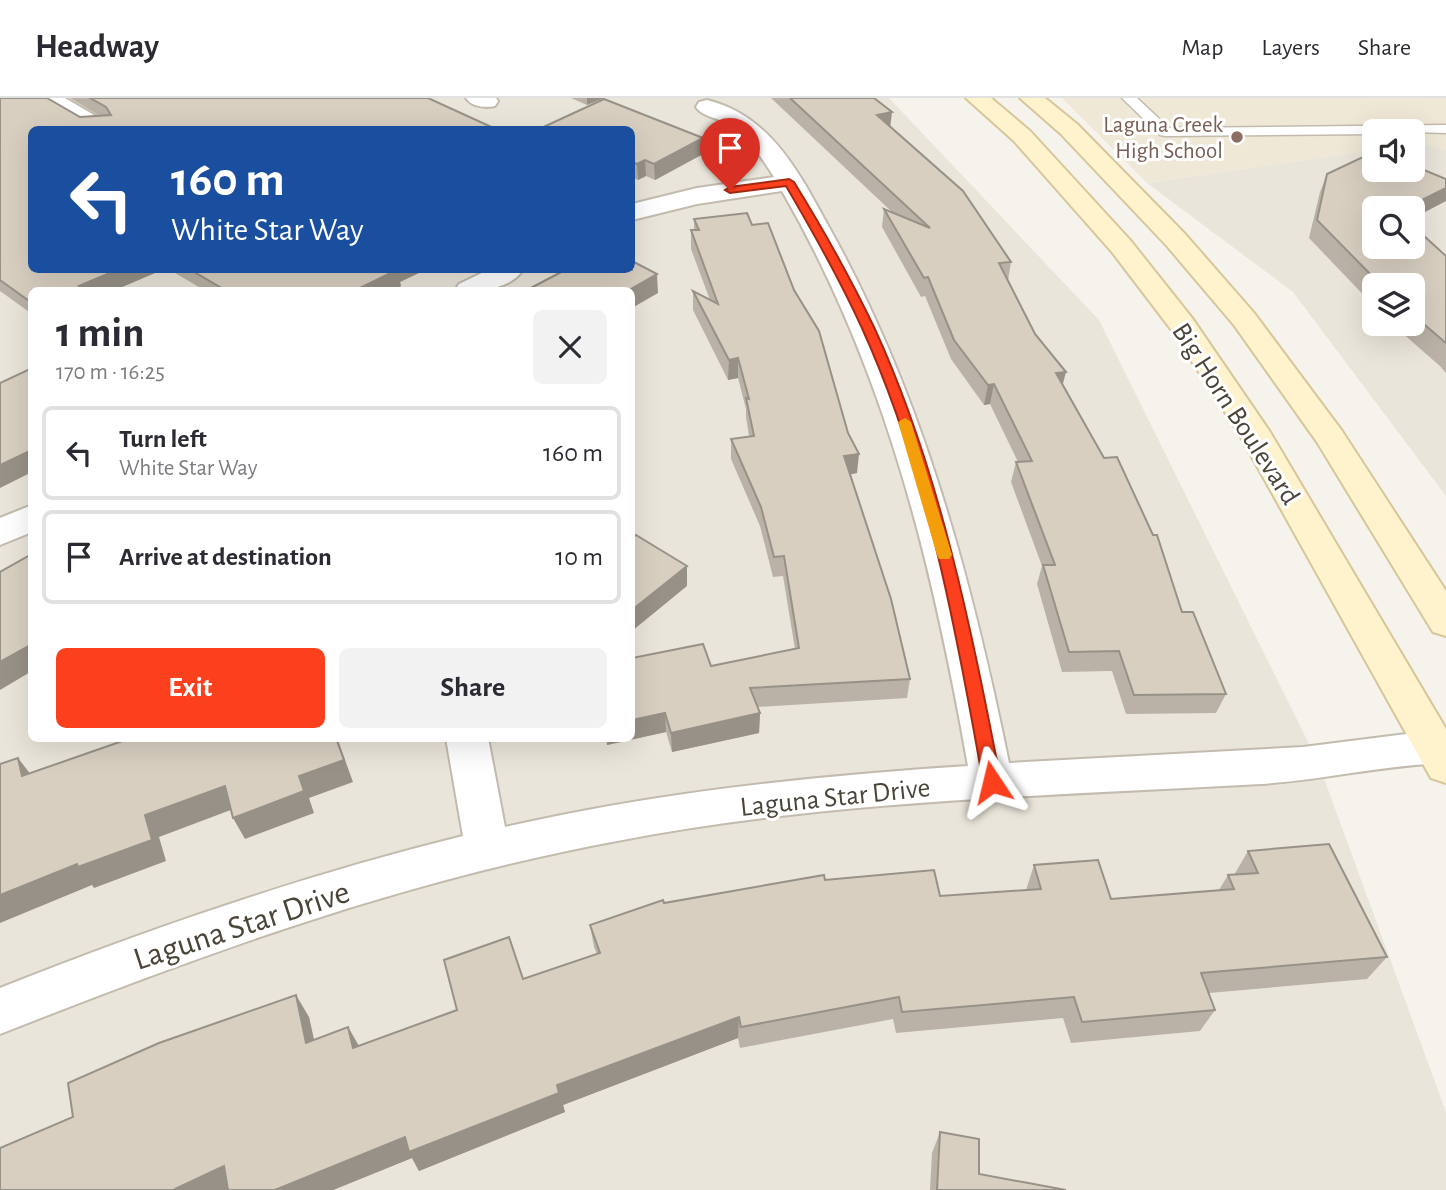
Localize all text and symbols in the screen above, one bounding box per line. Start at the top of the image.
text: Headway [35,31,159,64]
text: Map [1181,36,1223,60]
text: Layers [1261,36,1320,60]
text: Share [1358,36,1411,60]
place label: Laguna Creek High School [1103,114,1223,163]
pin [700,118,760,190]
map controls [1362,119,1425,336]
button: sound [1362,119,1425,182]
icon: arrive [711,129,749,167]
marker: Laguna Creek High School [1229,129,1245,145]
icon: left [56,154,147,245]
text: 160 m [171,156,285,205]
button: search [1362,196,1425,259]
text: White Star Way [171,214,364,246]
button: layers [1362,273,1425,336]
button: close [533,310,607,384]
text: 1 min [56,312,145,354]
street label: Big Horn Boulevard [1166,318,1304,510]
text: 170 m · 16:25 [56,361,165,384]
text: Turn left [119,426,207,452]
icon: left [60,434,98,472]
text: 160 m [543,440,603,466]
text: White Star Way [119,457,258,480]
icon: arrive [60,538,98,576]
text: Arrive at destination [119,544,332,570]
text: 10 m [555,544,603,570]
button: Exit [56,648,325,728]
button: Share [339,648,607,728]
position arrow [955,745,1029,819]
street label: Laguna Star Drive [739,774,932,822]
street label: Laguna Star Drive [130,876,354,977]

